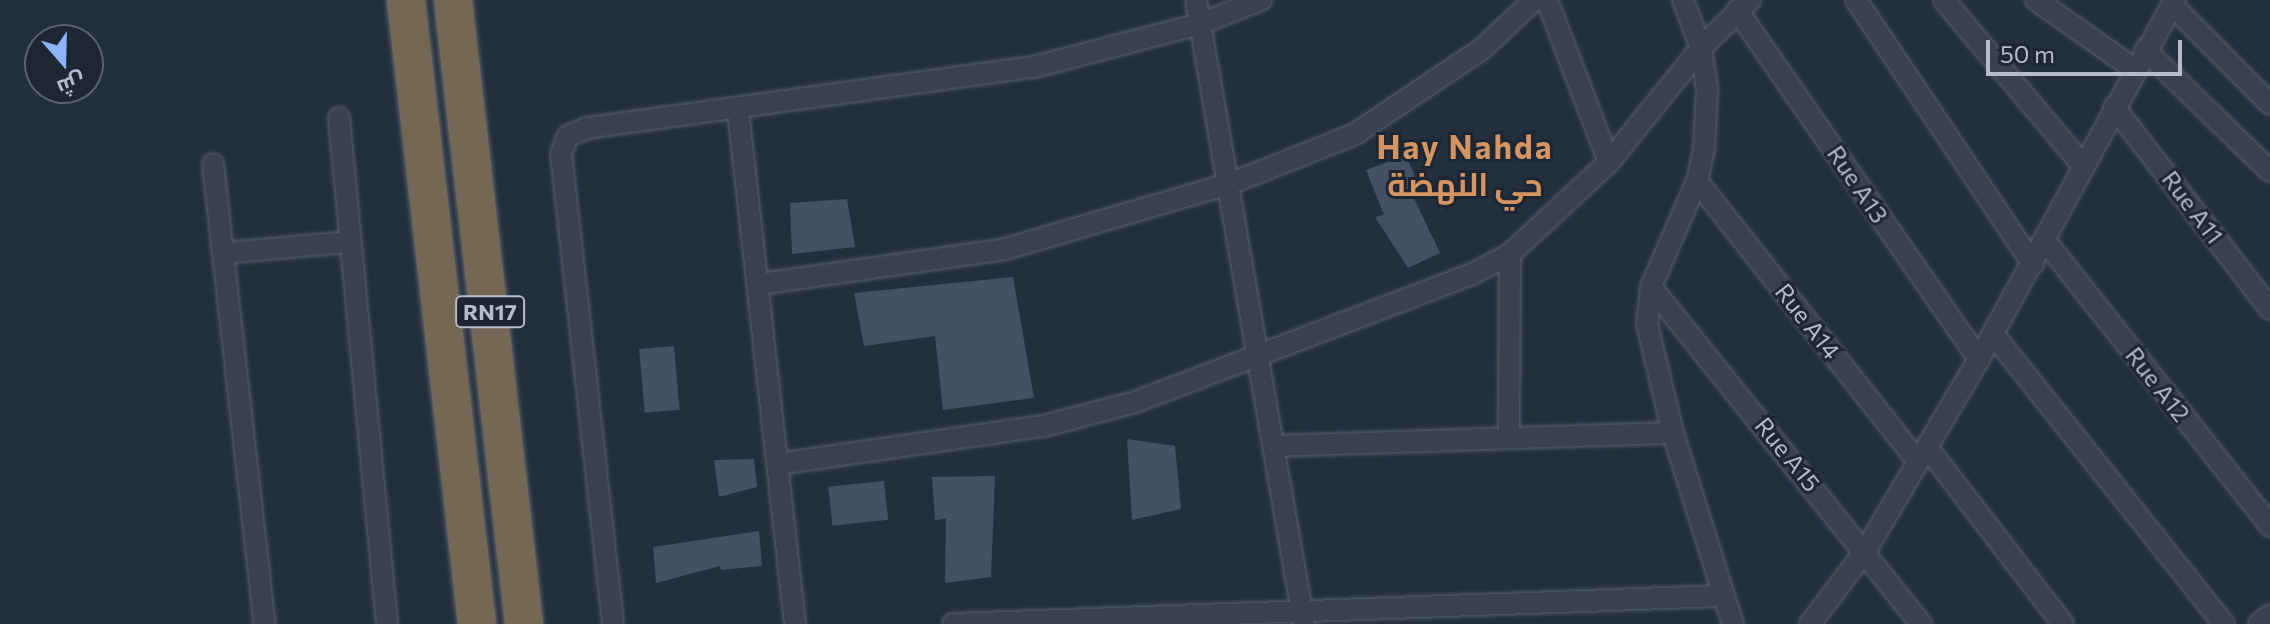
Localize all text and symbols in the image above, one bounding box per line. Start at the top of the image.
north arrow [24,24,104,104]
scale bar [1990,24,2186,74]
text: 50 m [2000,39,2055,68]
text: ش [54,68,90,103]
district label: Hay Nahda حي النهضة [1376,128,1554,203]
street label: Rue A13 [1822,140,1894,228]
street label: Rue A11 [2156,165,2230,249]
street label: Rue A14 [1770,278,1846,364]
road number: RN17 [454,294,526,330]
street label: Rue A12 [2120,341,2196,427]
street label: Rue A15 [1749,411,1827,497]

